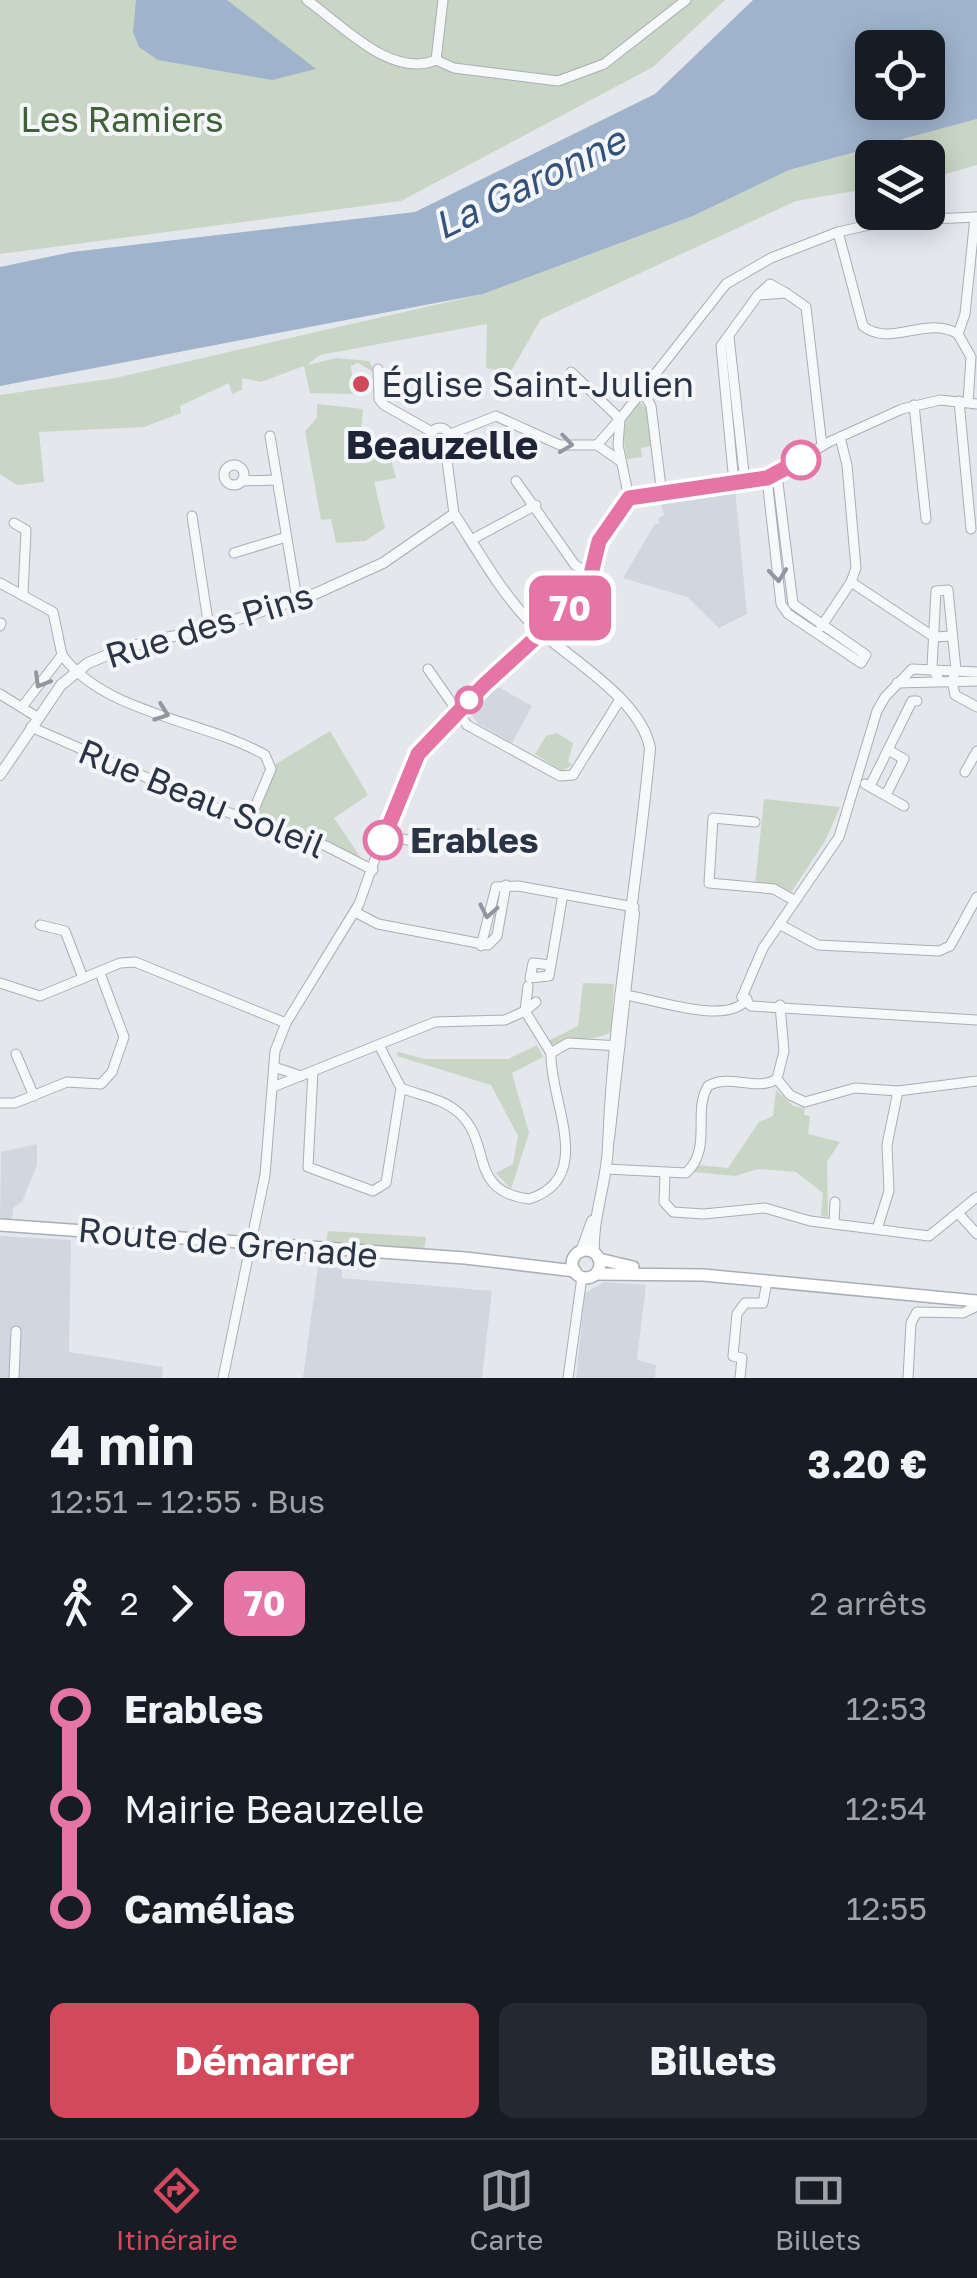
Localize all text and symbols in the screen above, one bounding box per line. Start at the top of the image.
map controls [855,30,945,230]
button: locate [855,30,945,120]
park label: Les Ramiers [20,98,224,140]
water label: La Garonne [426,115,635,248]
button: layers [855,140,945,230]
place label: Église Saint-Julien [381,363,694,405]
marker: Église Saint-Julien [350,373,372,395]
district label: Beauzelle [346,420,538,468]
one-way arrow [558,433,574,454]
unlabelled marker [782,441,820,479]
one-way arrow [767,568,789,584]
street label: Rue des Pins [100,574,318,676]
line badge: 70 [525,576,615,640]
text: 70 [549,587,591,629]
one-way arrow [34,670,53,688]
unlabelled marker [456,687,482,713]
one-way arrow [152,701,170,721]
street label: Rue Beau Soleil [73,729,331,867]
place label: Erables [410,819,539,861]
marker: Erables [364,821,402,859]
one-way arrow [479,902,500,919]
street label: Route de Grenade [76,1208,380,1276]
text: 4 min [50,1411,195,1477]
text: 3.20 € [807,1441,927,1486]
text: 12:51 – 12:55 · Bus [50,1482,325,1520]
icon: walk [50,1576,105,1631]
icon: forward [154,1576,209,1631]
text: 70 [244,1582,285,1624]
text: 2 [120,1584,139,1622]
text: 2 arrêts [809,1584,927,1622]
text: Erables [124,1686,264,1731]
text: 12:53 [846,1689,927,1727]
text: Mairie Beauzelle [124,1786,424,1831]
text: 12:54 [845,1789,927,1827]
text: Camélias [124,1886,295,1931]
text: 12:55 [846,1889,927,1927]
button: Démarrer [50,2003,479,2118]
button: Billets [499,2003,927,2118]
tab: Itinéraire [116,2163,238,2256]
tab: Carte [469,2163,543,2256]
tab: Billets [775,2163,861,2256]

